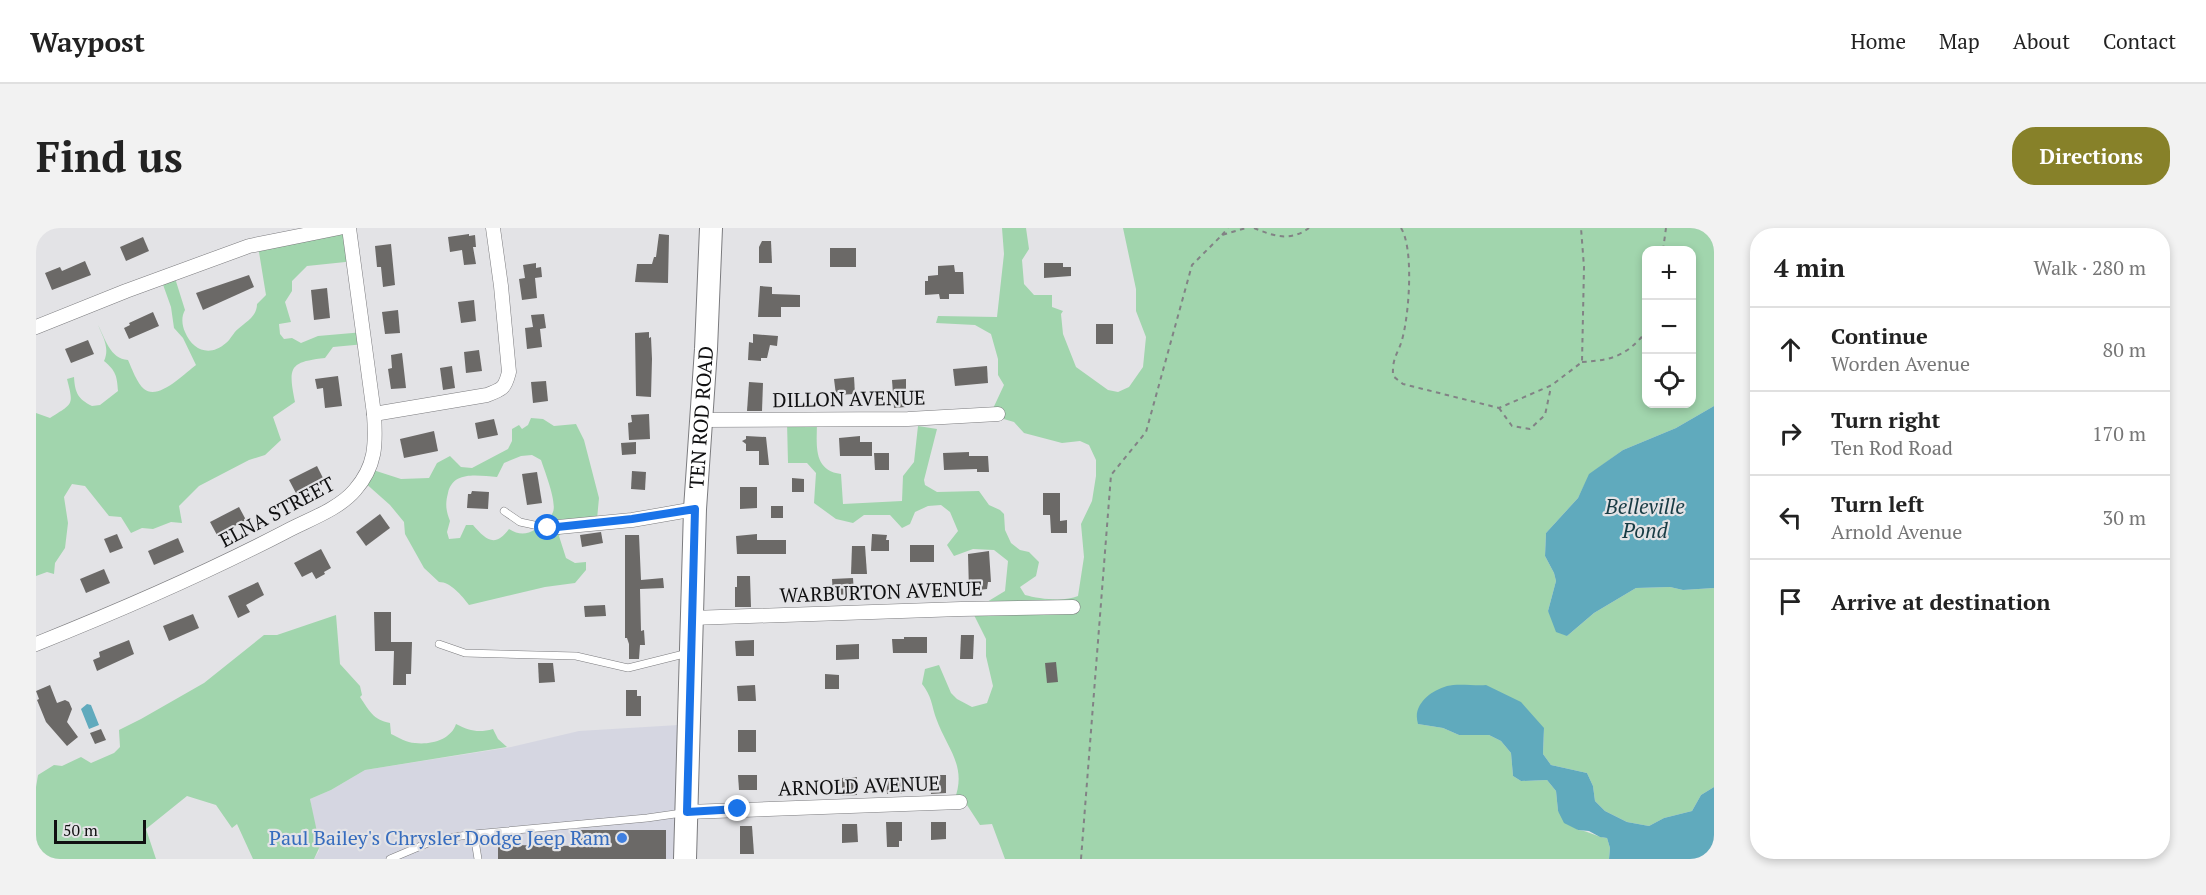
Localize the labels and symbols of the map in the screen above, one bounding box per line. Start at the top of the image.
street label: TEN ROD ROAD [682,345,719,490]
street label: DILLON AVENUE [772,384,926,413]
street label: ELNA STREET [214,470,339,553]
water label: Belleville Pond [1604,492,1685,544]
route start [534,514,560,540]
street label: WARBURTON AVENUE [779,574,983,609]
street label: ARNOLD AVENUE [778,769,940,802]
route end [724,795,750,821]
scale bar [54,817,146,844]
place label: Paul Bailey's Chrysler Dodge Jeep Ram [269,824,610,851]
marker: Paul Bailey's Chrysler Dodge Jeep Ram [615,831,629,845]

